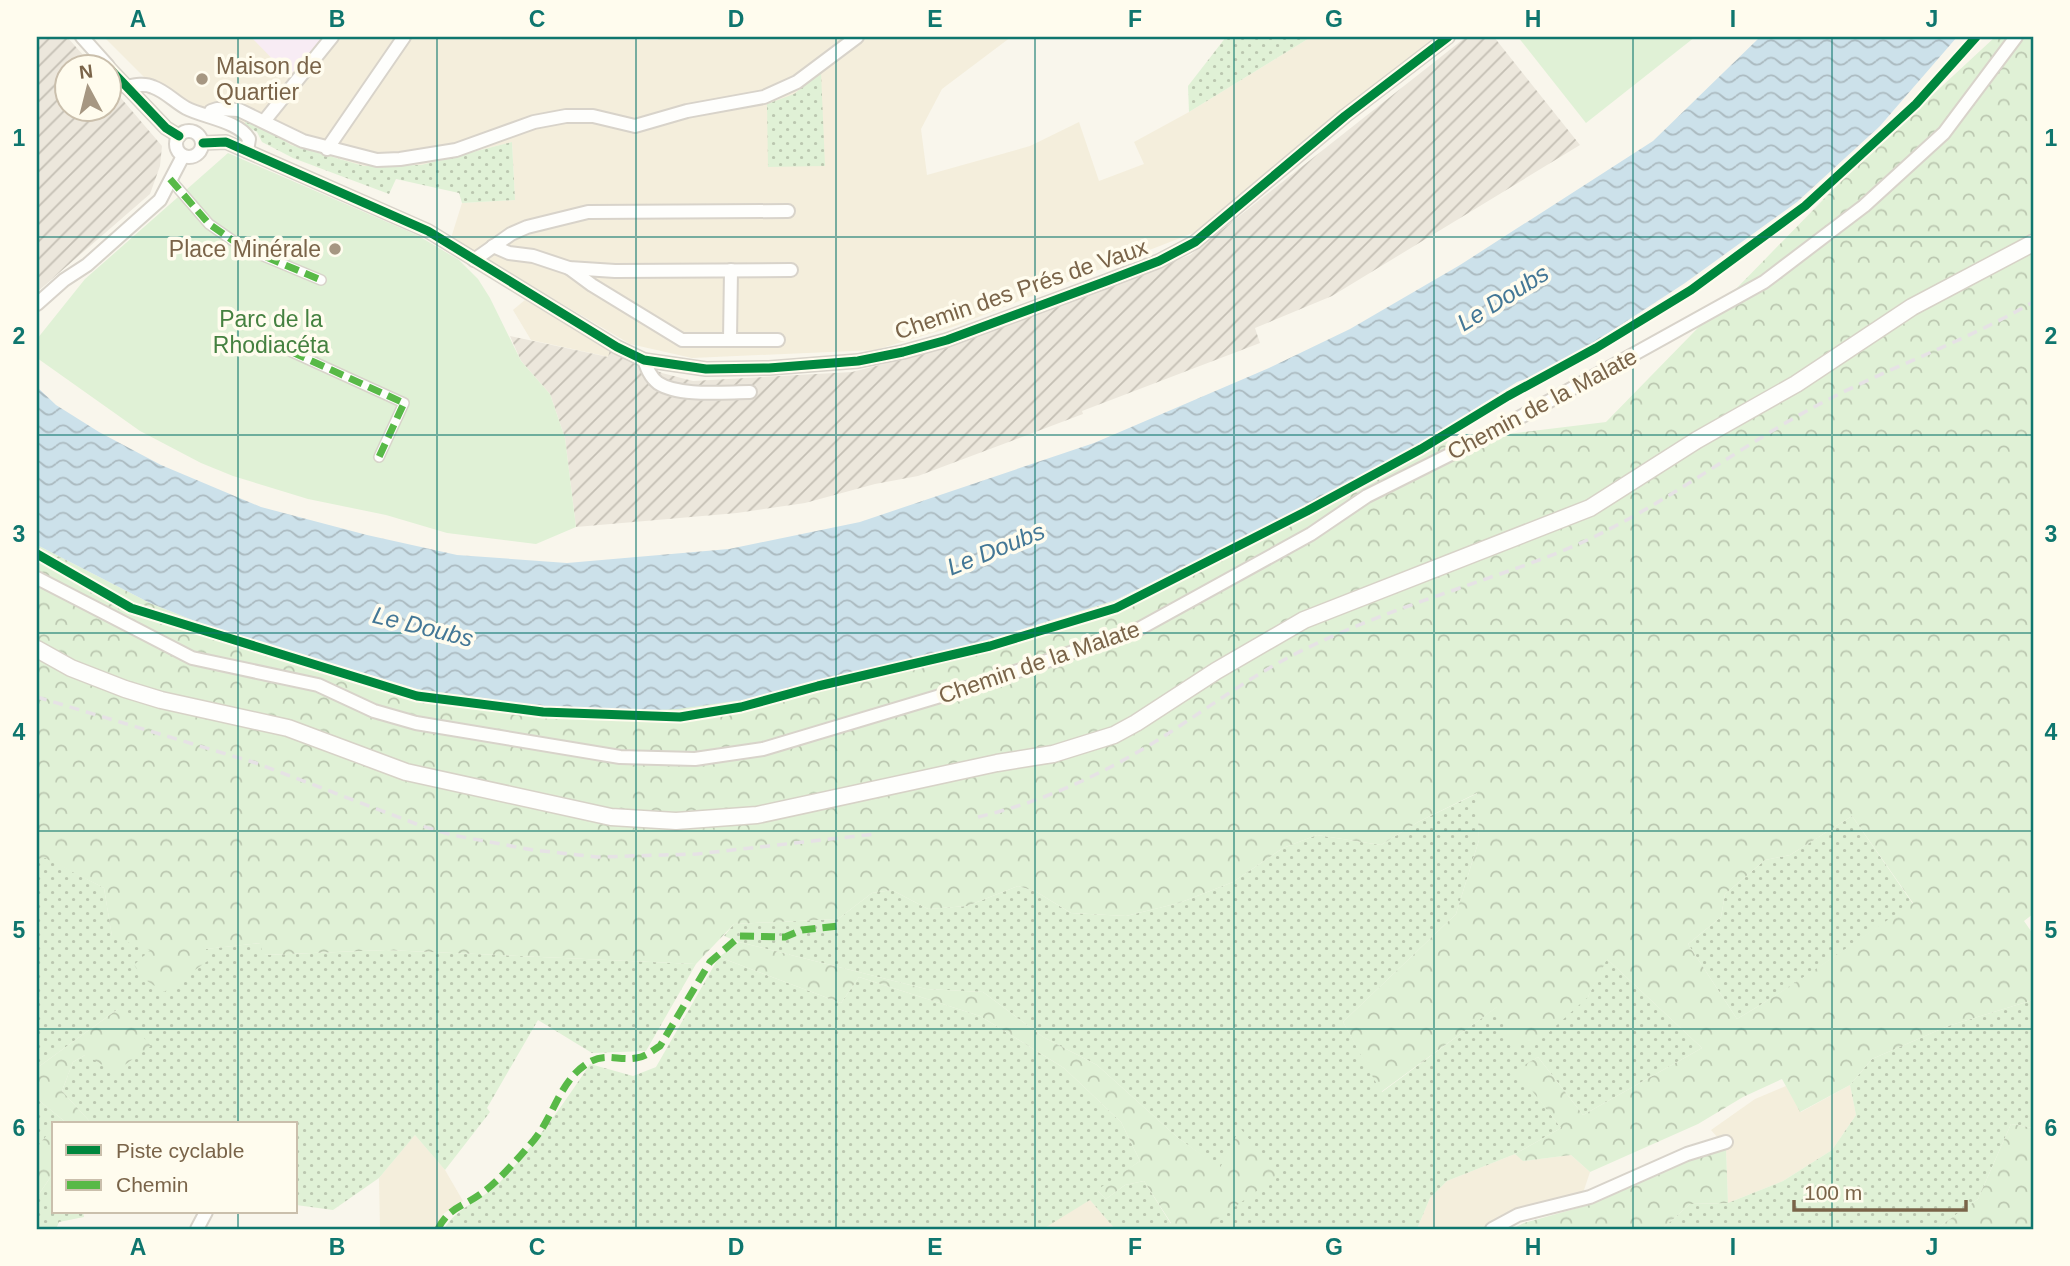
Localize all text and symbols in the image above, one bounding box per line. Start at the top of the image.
text: A [130,6,146,32]
text: B [329,6,345,32]
text: C [529,6,545,32]
text: D [728,6,744,32]
text: E [927,6,943,32]
text: F [1128,6,1142,32]
text: G [1325,6,1343,32]
text: H [1525,6,1541,32]
text: I [1730,6,1736,32]
text: J [1926,6,1938,32]
north arrow [52,52,122,122]
place label: Maison de Quartier [216,53,322,105]
text: N [78,60,94,83]
marker: Maison de Quartier [194,71,210,87]
text: 1 [13,125,26,151]
text: 1 [2045,125,2058,151]
street label: Chemin des Prés de Vaux [891,233,1151,345]
place label: Place Minérale [169,236,321,262]
marker: Place Minérale [327,241,343,257]
water label: Le Doubs [1452,259,1553,336]
park label: Parc de la Rhodiacéta [213,306,329,358]
text: 2 [13,323,25,349]
text: 2 [2045,323,2057,349]
street label: Chemin de la Malate [1443,343,1641,465]
water label: Le Doubs [943,517,1049,580]
text: 3 [13,521,25,547]
text: 3 [2045,521,2057,547]
water label: Le Doubs [370,601,476,652]
street label: Chemin de la Malate [935,615,1143,709]
text: 4 [13,719,26,745]
text: 4 [2045,719,2058,745]
text: 5 [13,917,26,943]
text: 5 [2045,917,2058,943]
text: 6 [13,1115,25,1141]
text: 6 [2045,1115,2057,1141]
legend [52,1122,298,1214]
text: Piste cyclable [116,1139,244,1162]
scale bar [1794,1168,1965,1212]
text: Chemin [116,1173,188,1196]
text: 100 m [1804,1181,1862,1204]
text: A [130,1234,146,1260]
text: B [329,1234,345,1260]
text: C [529,1234,545,1260]
text: D [728,1234,744,1260]
text: E [927,1234,943,1260]
text: F [1128,1234,1142,1260]
text: G [1325,1234,1343,1260]
text: H [1525,1234,1541,1260]
text: I [1730,1234,1736,1260]
text: J [1926,1234,1938,1260]

